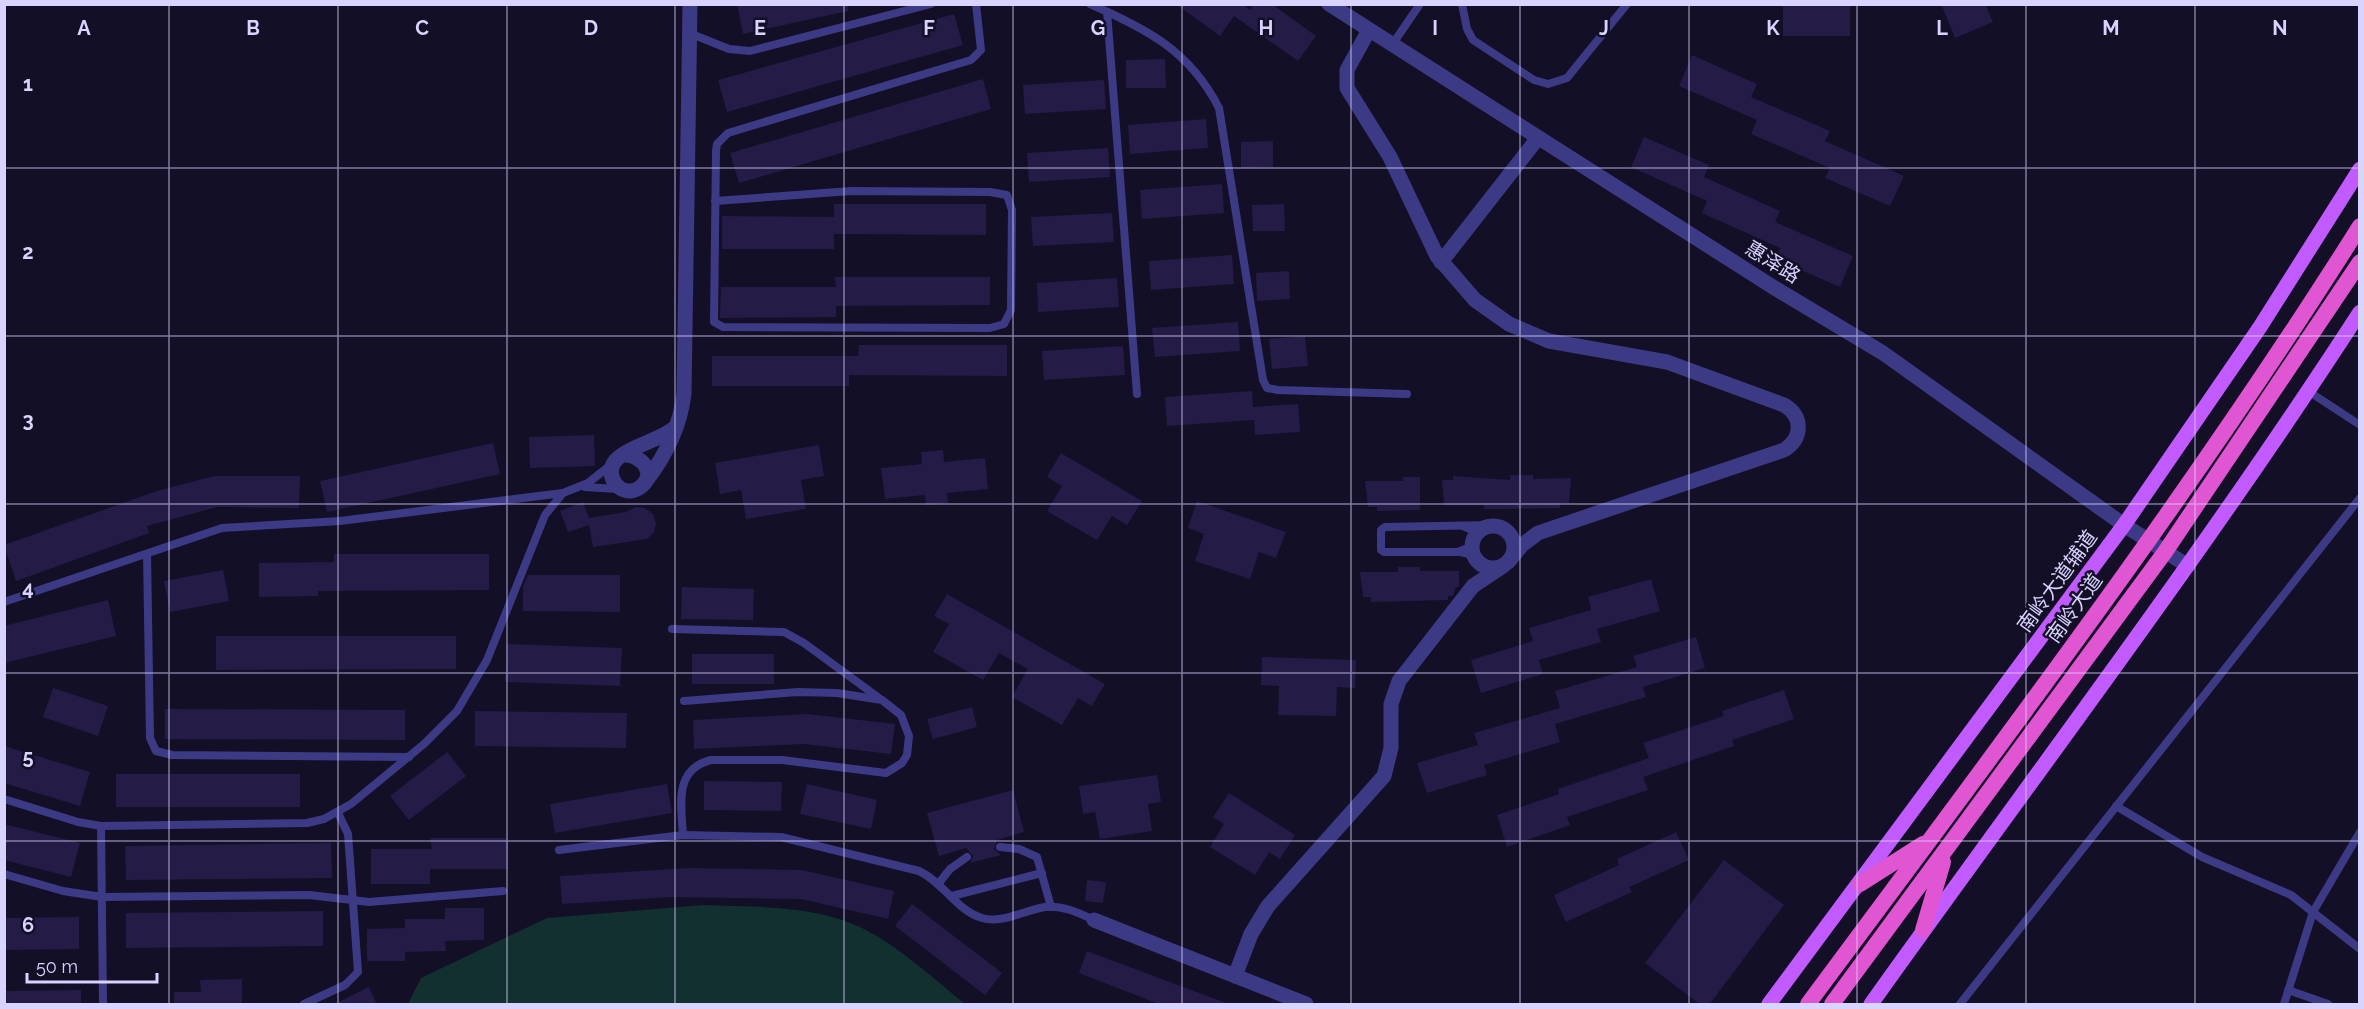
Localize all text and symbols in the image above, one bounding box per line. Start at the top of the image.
text: A [77,16,91,40]
text: B [246,16,260,40]
text: C [415,16,429,40]
text: D [584,16,598,40]
text: E [754,16,766,40]
text: F [923,16,935,40]
text: G [1091,16,1105,40]
text: H [1259,16,1273,40]
text: I [1432,16,1438,40]
text: J [1599,16,1609,40]
text: K [1766,16,1780,40]
text: L [1936,16,1948,40]
text: M [2102,16,2120,40]
text: N [2272,16,2288,40]
text: 1 [23,72,33,96]
street label: 惠泽路 [1741,236,1805,288]
text: 2 [22,240,34,264]
text: 3 [22,408,34,432]
street label: 南岭大道辅道 [2012,525,2102,637]
street label: 南岭大道 [2041,569,2107,647]
text: 4 [22,576,34,600]
text: 5 [22,745,34,769]
text: 6 [22,913,34,937]
scale bar [27,946,158,984]
text: 50 m [36,956,78,977]

